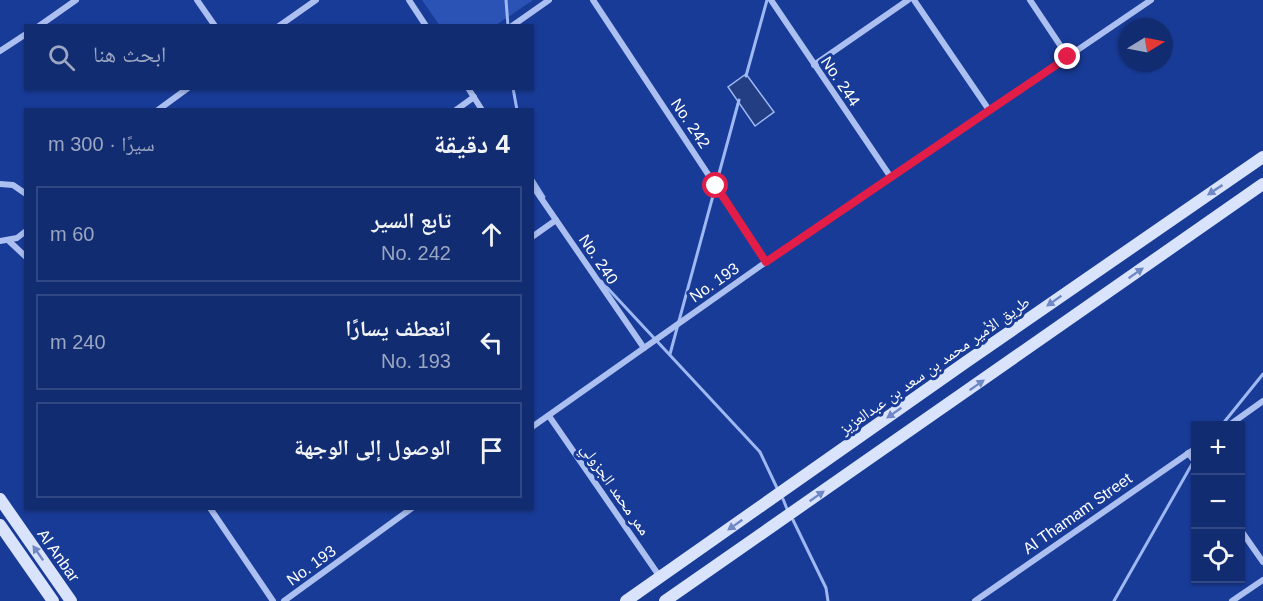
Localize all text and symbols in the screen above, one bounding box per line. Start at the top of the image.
north arrow [1119,18,1173,72]
search box [24,24,534,90]
icon: search [45,41,78,74]
text: ابحث هنا [93,42,166,67]
route end [1054,43,1080,69]
street label: No. 244 [818,53,863,109]
street label: No. 242 [668,95,713,151]
text: 4 دقيقة [434,129,510,159]
text: سيرًا · 300 m [48,133,155,155]
route start [702,172,728,198]
one-way arrow [1206,185,1223,196]
text: تابع السير [371,208,451,233]
icon: ahead [475,218,508,251]
text: 60 m [50,223,94,245]
street label: No. 240 [576,231,621,287]
text: No. 242 [381,242,451,264]
street label: No. 193 [686,259,742,305]
one-way arrow [1128,267,1144,279]
street label: طريق الأمير محمد بن سعد بن عبدالعزيز [835,293,1034,440]
one-way arrow [1047,295,1063,307]
text: انعطف يسارًا [345,316,451,341]
icon: left [475,326,508,359]
text: 240 m [50,331,106,353]
text: No. 193 [381,350,451,372]
one-way arrow [968,379,984,391]
one-way arrow [887,407,903,419]
map controls [1191,421,1245,583]
button: + [1191,421,1245,475]
icon: arrive [475,434,508,467]
text: الوصول إلى الوجهة [294,435,451,460]
street label: ممر محمد الجزولي [574,440,653,541]
street label: Al Thamam Street [1020,469,1135,557]
button: − [1191,475,1245,529]
one-way arrow [808,490,824,502]
one-way arrow [727,519,743,531]
street label: Al Anbar [34,526,83,585]
button: locate [1191,529,1245,583]
street label: No. 193 [284,542,339,589]
one-way arrow [33,545,44,561]

